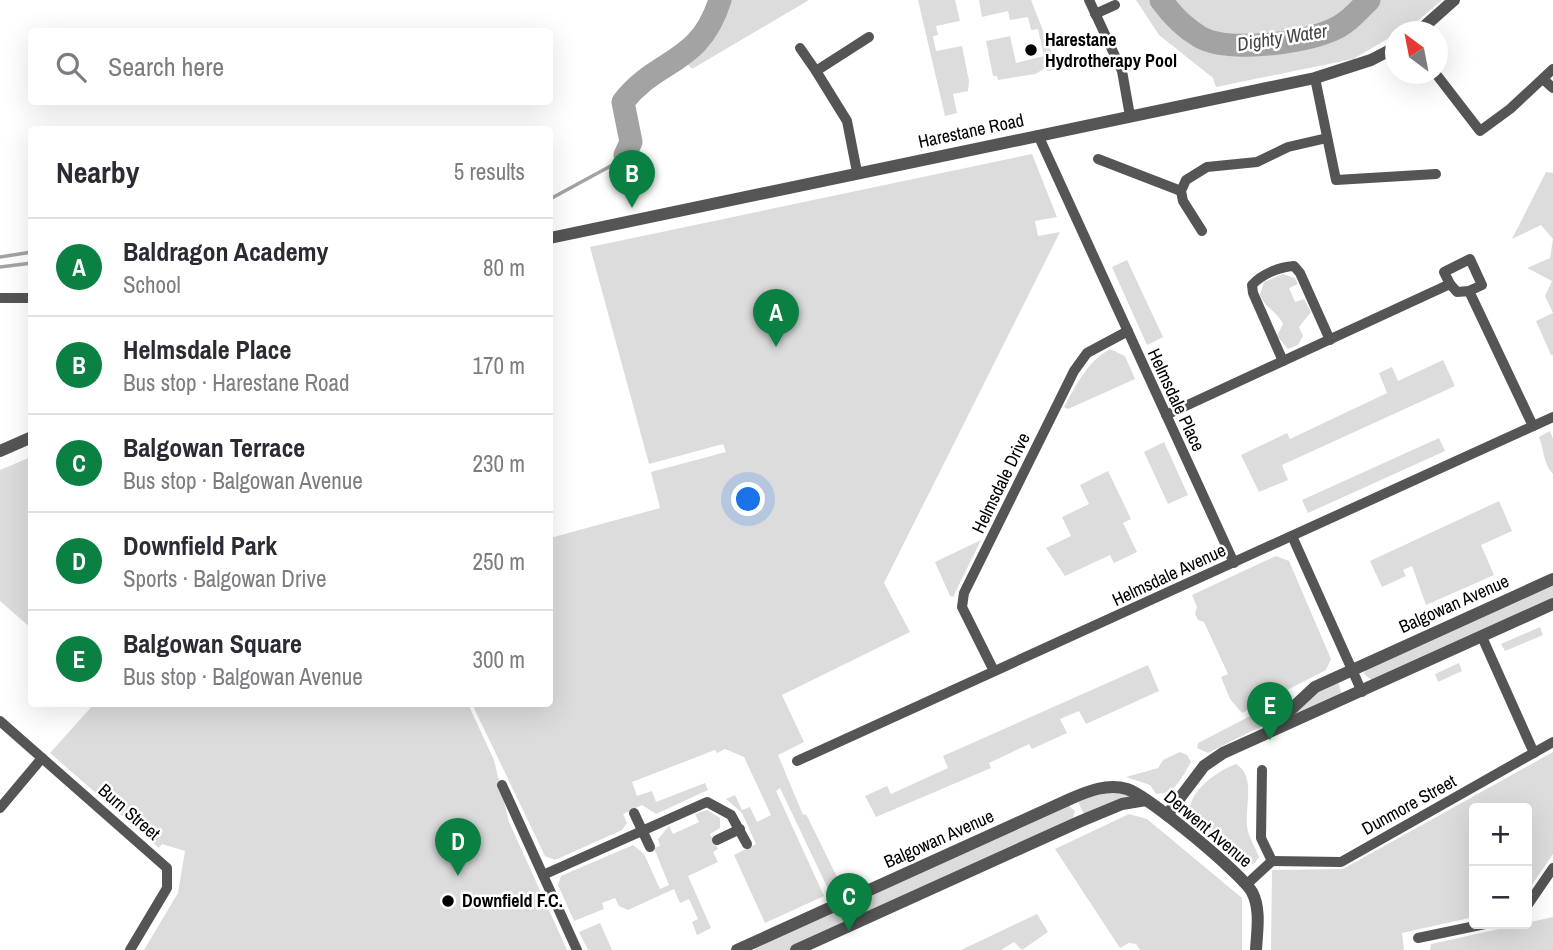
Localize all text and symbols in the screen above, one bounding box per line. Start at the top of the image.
water label: Dighty Water [1235,17,1330,57]
north arrow [1385,21,1448,84]
place label: Harestane Hydrotherapy Pool [1045,27,1177,73]
search box [28,28,553,105]
marker: Harestane Hydrotherapy Pool [1023,42,1039,58]
icon: search [52,48,90,86]
text: Search here [108,49,224,84]
street label: Harestane Road [916,107,1026,154]
pin: B [609,150,655,208]
text: Nearby [56,152,139,192]
text: 5 results [454,156,525,187]
text: Baldragon Academy [123,234,328,269]
text: A [72,252,86,283]
text: 80 m [483,252,525,283]
text: School [123,269,181,300]
pin: A [753,289,799,347]
text: Helmsdale Place [123,332,291,367]
street label: Helmsdale Place [1142,344,1211,455]
text: B [72,350,86,381]
text: 170 m [473,350,525,381]
text: Bus stop · Harestane Road [123,367,349,398]
street label: Helmsdale Drive [965,428,1036,537]
text: Balgowan Terrace [123,430,305,465]
text: C [72,448,86,479]
text: 230 m [473,448,525,479]
text: Bus stop · Balgowan Avenue [123,465,363,496]
your location [731,482,765,516]
text: Downfield Park [123,528,277,563]
street label: Helmsdale Avenue [1108,537,1230,612]
text: D [72,546,86,577]
text: 250 m [473,546,525,577]
text: Sports · Balgowan Drive [123,563,326,594]
street label: Balgowan Avenue [1395,568,1513,639]
text: Balgowan Square [123,626,302,661]
text: E [73,644,85,675]
text: 300 m [473,644,525,675]
text: Bus stop · Balgowan Avenue [123,661,363,692]
pin: E [1247,682,1293,740]
street label: Dunmore Street [1357,768,1460,841]
street label: Burn Street [93,778,166,846]
street label: Derwent Avenue [1159,784,1258,873]
street label: Balgowan Avenue [880,803,998,874]
map controls [1469,803,1532,929]
button: + [1469,803,1532,866]
pin: D [435,818,481,876]
button: − [1469,866,1532,929]
pin: C [826,873,872,931]
place label: Downfield F.C. [462,888,563,913]
marker: Downfield F.C. [440,893,456,909]

